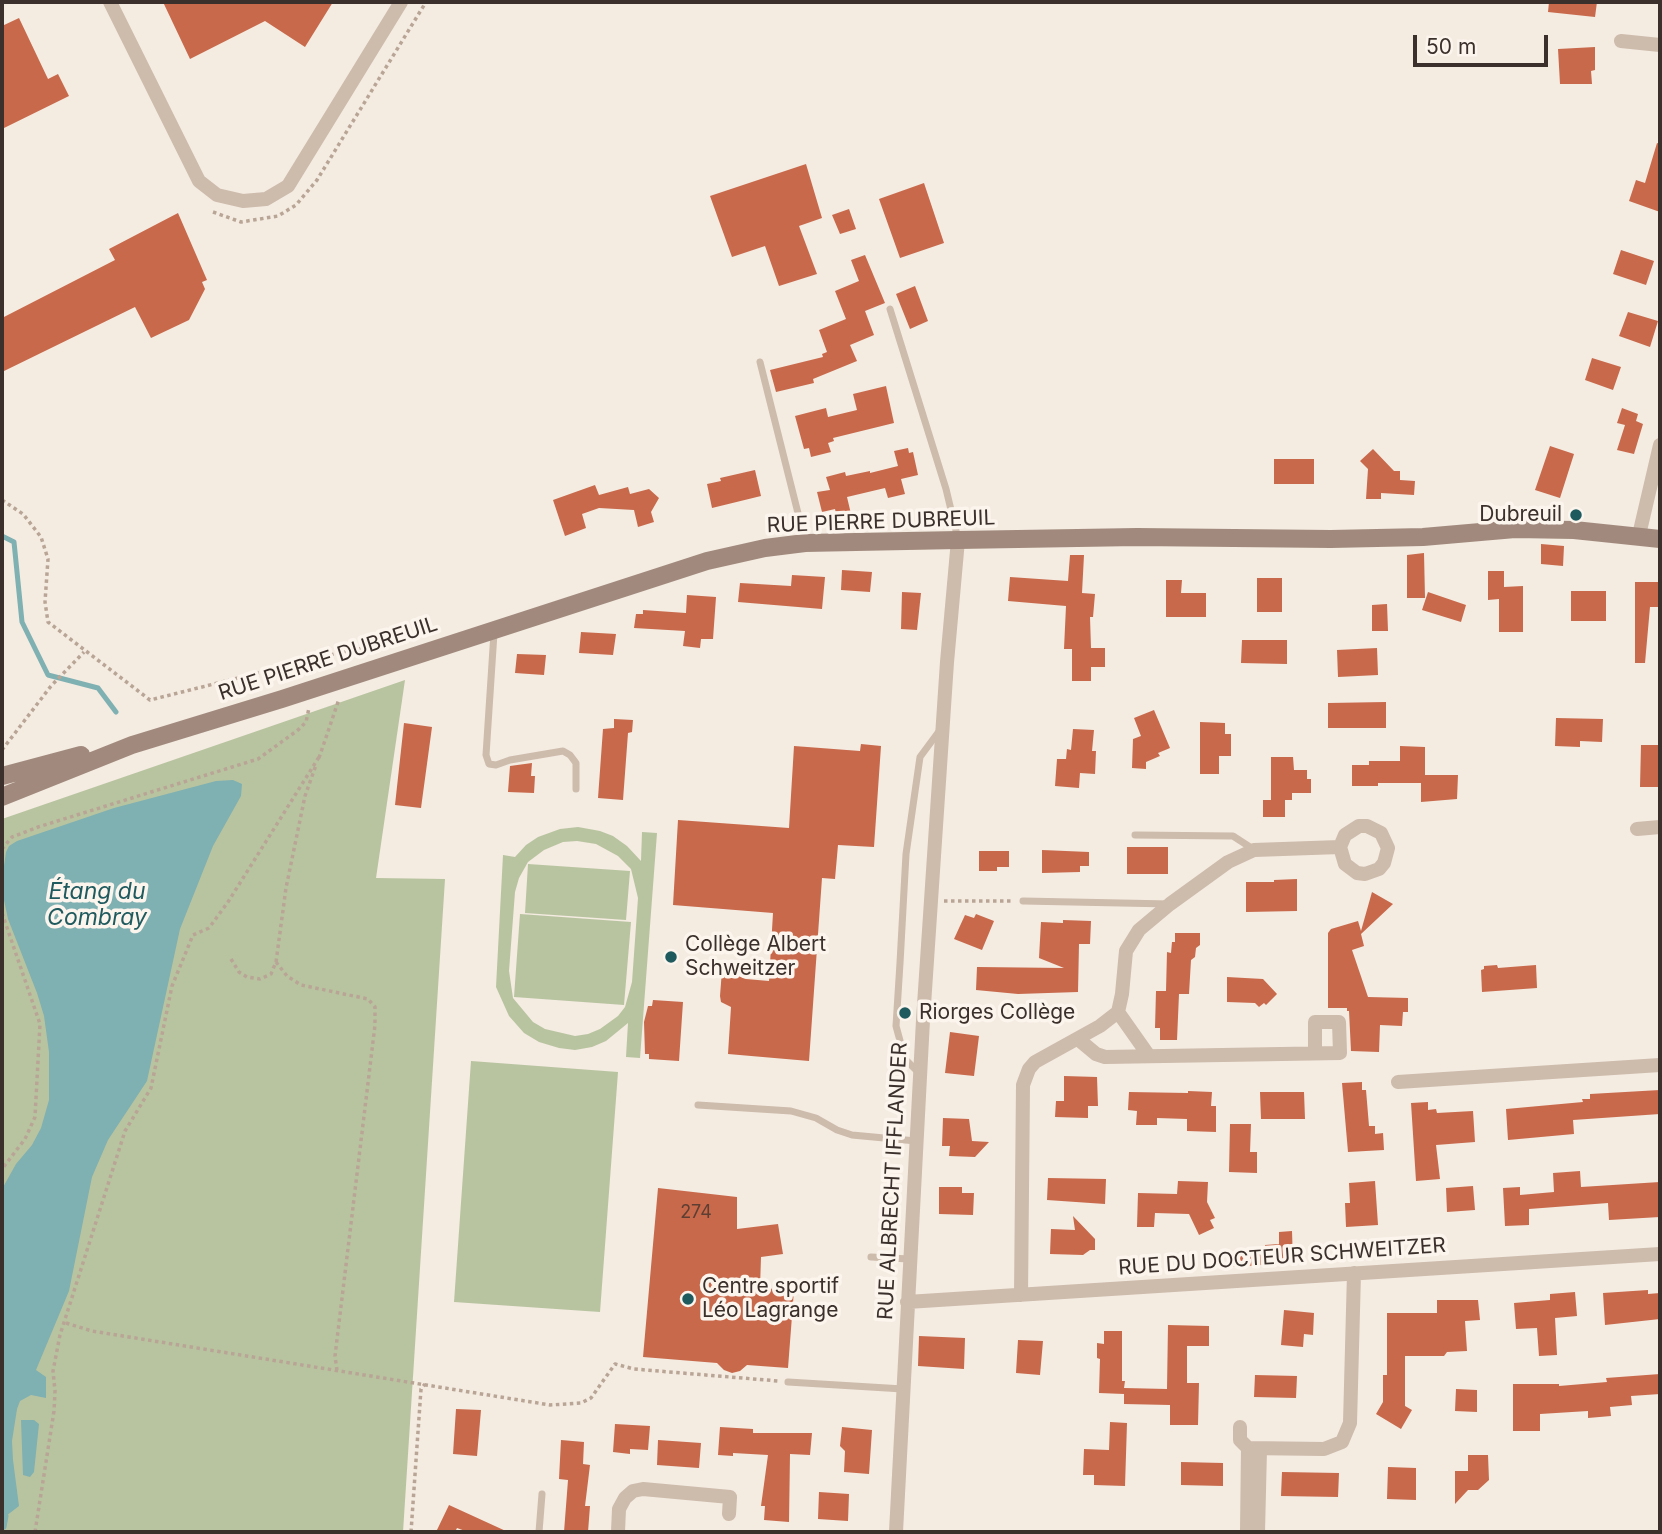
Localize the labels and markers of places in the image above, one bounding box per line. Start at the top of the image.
place label: Dubreuil [1479,502,1562,528]
marker: Dubreuil [1568,507,1584,523]
place label: Collège Albert Schweitzer [685,932,826,982]
marker: Collège Albert Schweitzer [663,949,679,965]
place label: Riorges Collège [919,1000,1075,1026]
marker: Riorges Collège [897,1005,913,1021]
place label: Centre sportif Léo Lagrange [702,1274,839,1324]
marker: Centre sportif Léo Lagrange [680,1291,696,1307]

